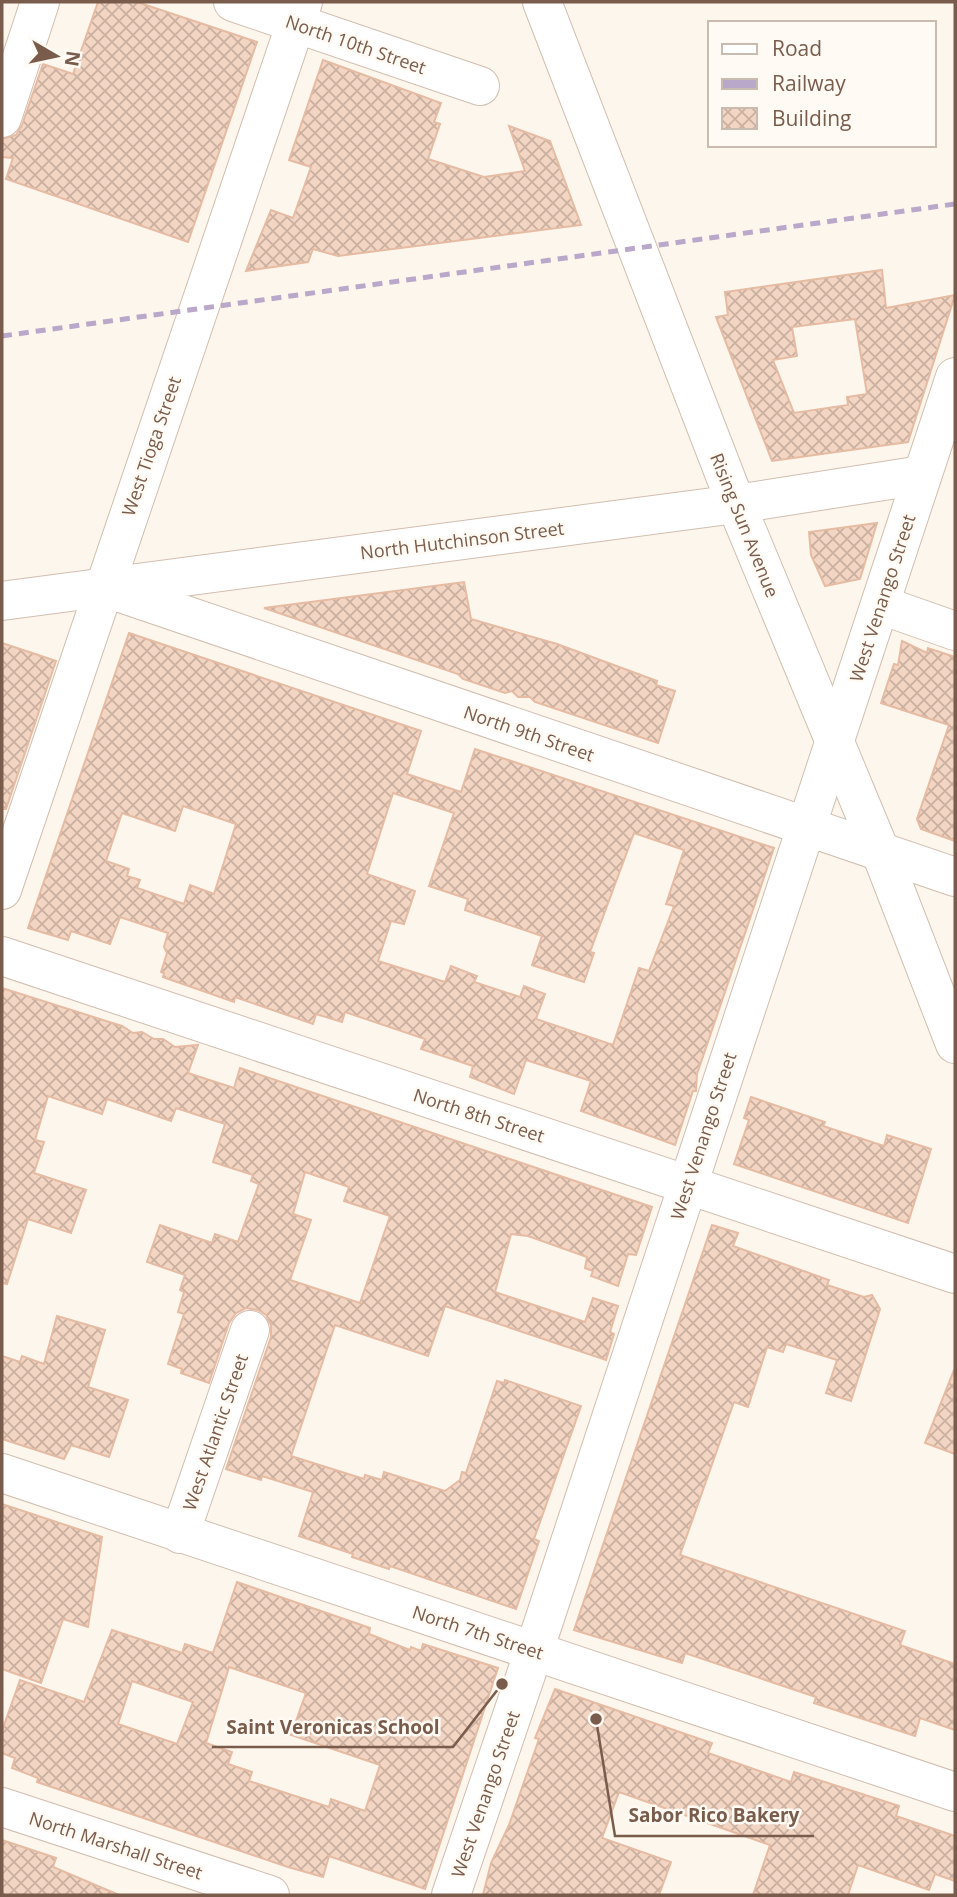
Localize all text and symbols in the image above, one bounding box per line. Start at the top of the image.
street label: North 10th Street [283,9,429,79]
north arrow [21,21,91,91]
legend [708,21,936,147]
text: Road [772,34,822,62]
text: N [59,49,87,68]
text: Railway [772,69,846,97]
text: Building [772,104,851,132]
street label: West Tioga Street [116,373,186,519]
street label: Rising Sun Avenue [705,449,785,601]
street label: West Venango Street [844,511,920,685]
street label: North Hutchinson Street [359,516,565,564]
street label: North 9th Street [461,699,597,767]
street label: West Venango Street [665,1049,741,1223]
street label: North 8th Street [410,1082,548,1148]
street label: West Atlantic Street [177,1350,253,1514]
street label: North 7th Street [409,1599,547,1665]
callout: Saint Veronicas School [212,1707,453,1747]
street label: West Venango Street [445,1707,525,1881]
text: Saint Veronicas School [226,1714,440,1740]
callout: Sabor Rico Bakery [615,1796,814,1836]
text: Sabor Rico Bakery [629,1802,800,1828]
street label: North Marshall Street [26,1806,206,1884]

